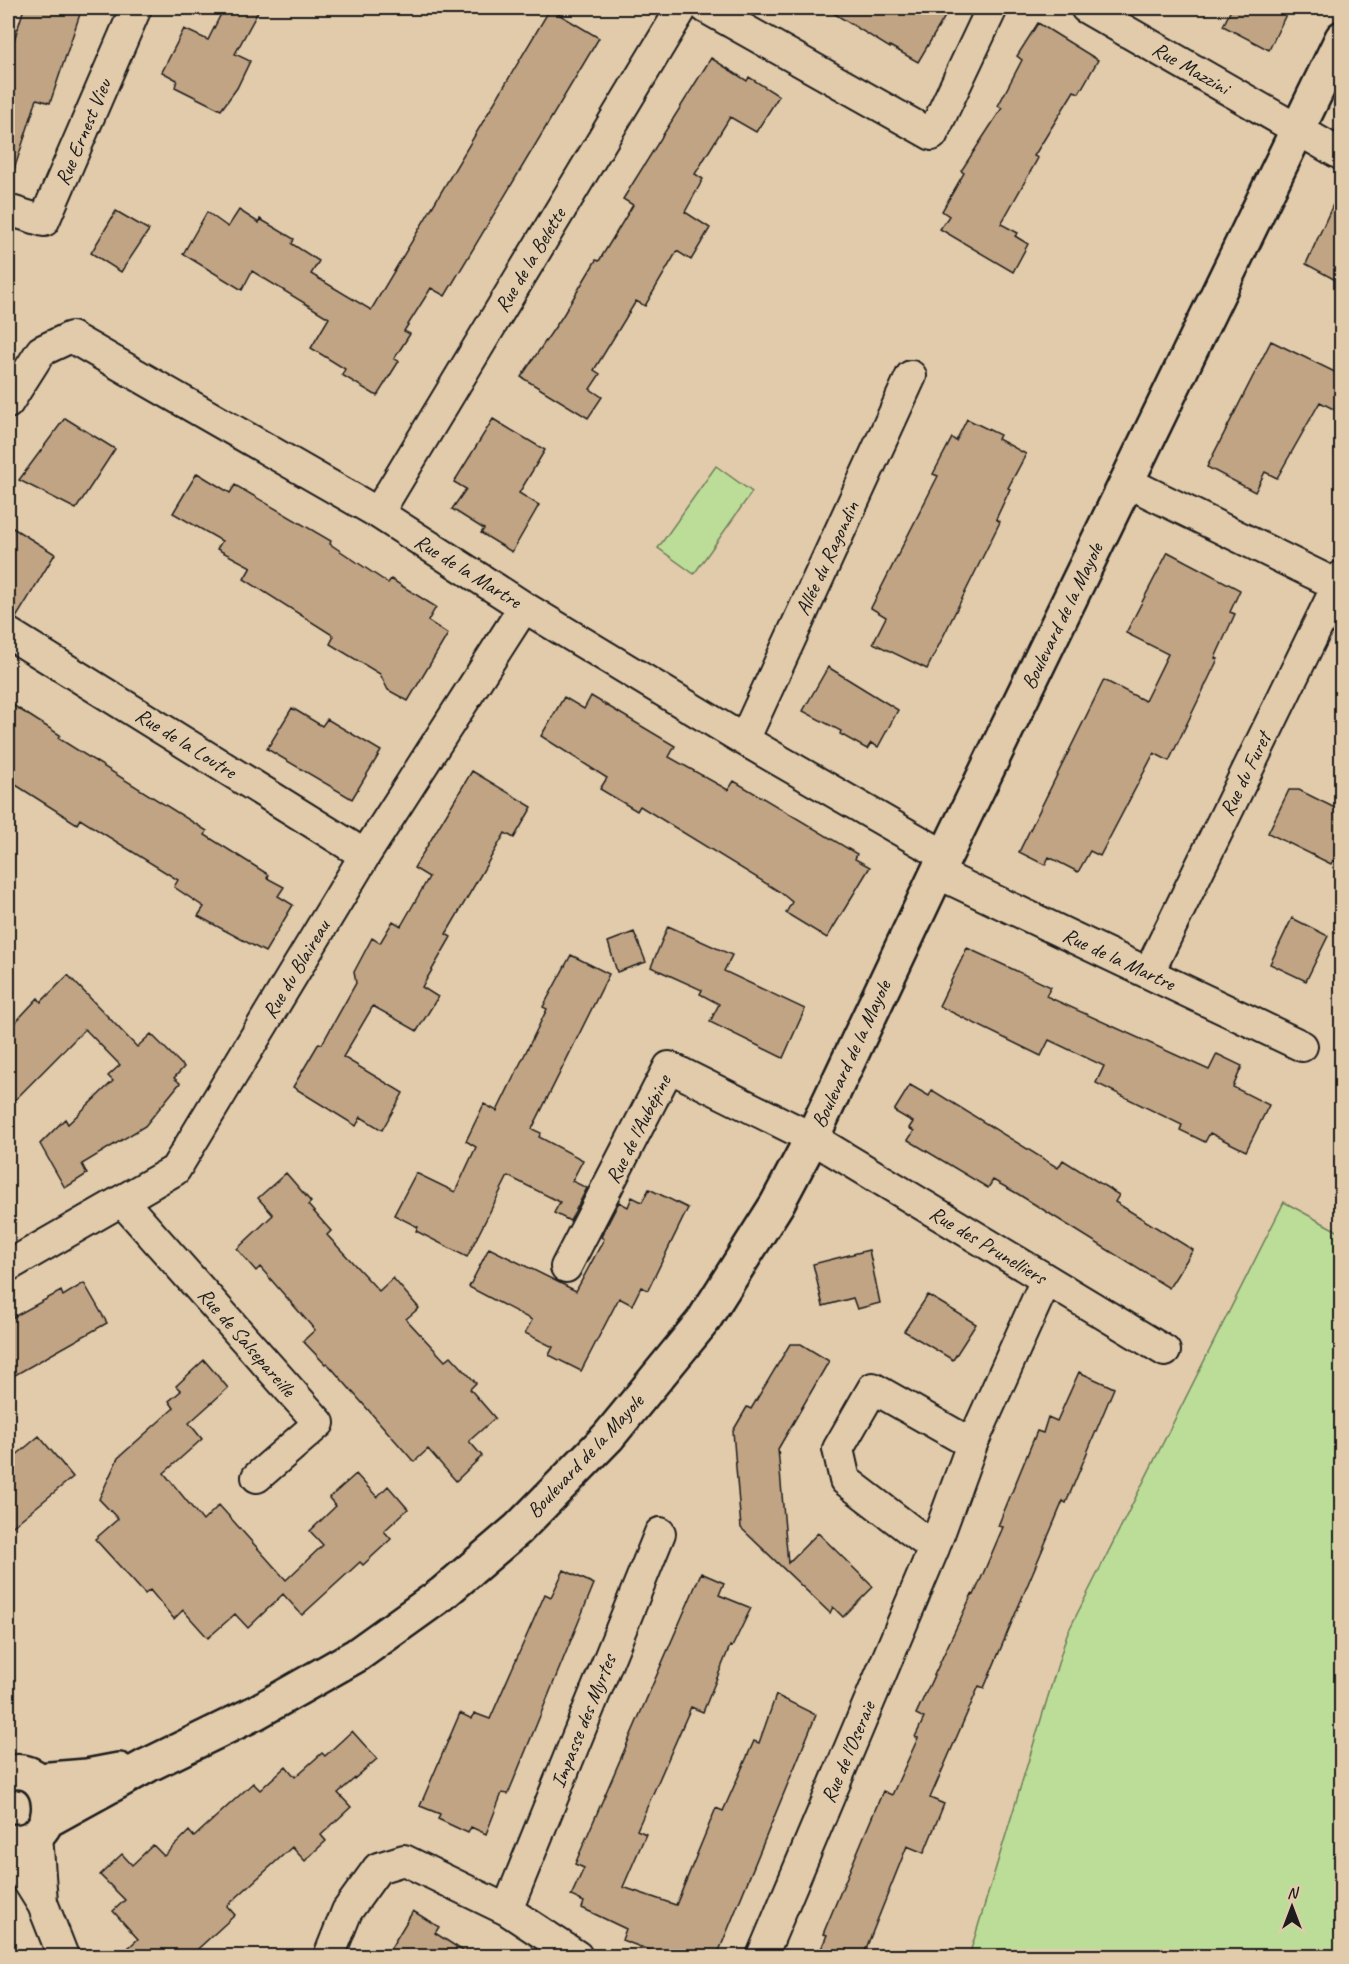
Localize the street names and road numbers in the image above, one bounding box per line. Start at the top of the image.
street label: Rue Mazzini [1148,36,1237,102]
street label: Rue Ernest Vieu [49,74,118,189]
street label: Rue de la Belette [489,201,572,317]
street label: Allée du Ragondin [789,496,865,619]
street label: Rue de la Martre [410,528,527,615]
street label: Boulevard de la Mayole [1015,537,1109,693]
street label: Rue de la Loutre [131,702,243,785]
street label: Rue du Furet [1214,725,1278,820]
street label: Rue du Blaireau [256,914,336,1023]
street label: Rue de la Martre [1059,922,1180,997]
street label: Boulevard de la Mayole [805,975,897,1132]
street label: Rue de l'Aubépine [600,1069,677,1188]
street label: Rue des Prunelliers [925,1200,1053,1291]
street label: Rue de Salsepareille [193,1282,302,1403]
street label: Boulevard de la Mayole [521,1388,650,1523]
street label: Impasse des Myrtes [544,1649,622,1791]
street label: Rue de l'Oseraie [815,1695,882,1807]

